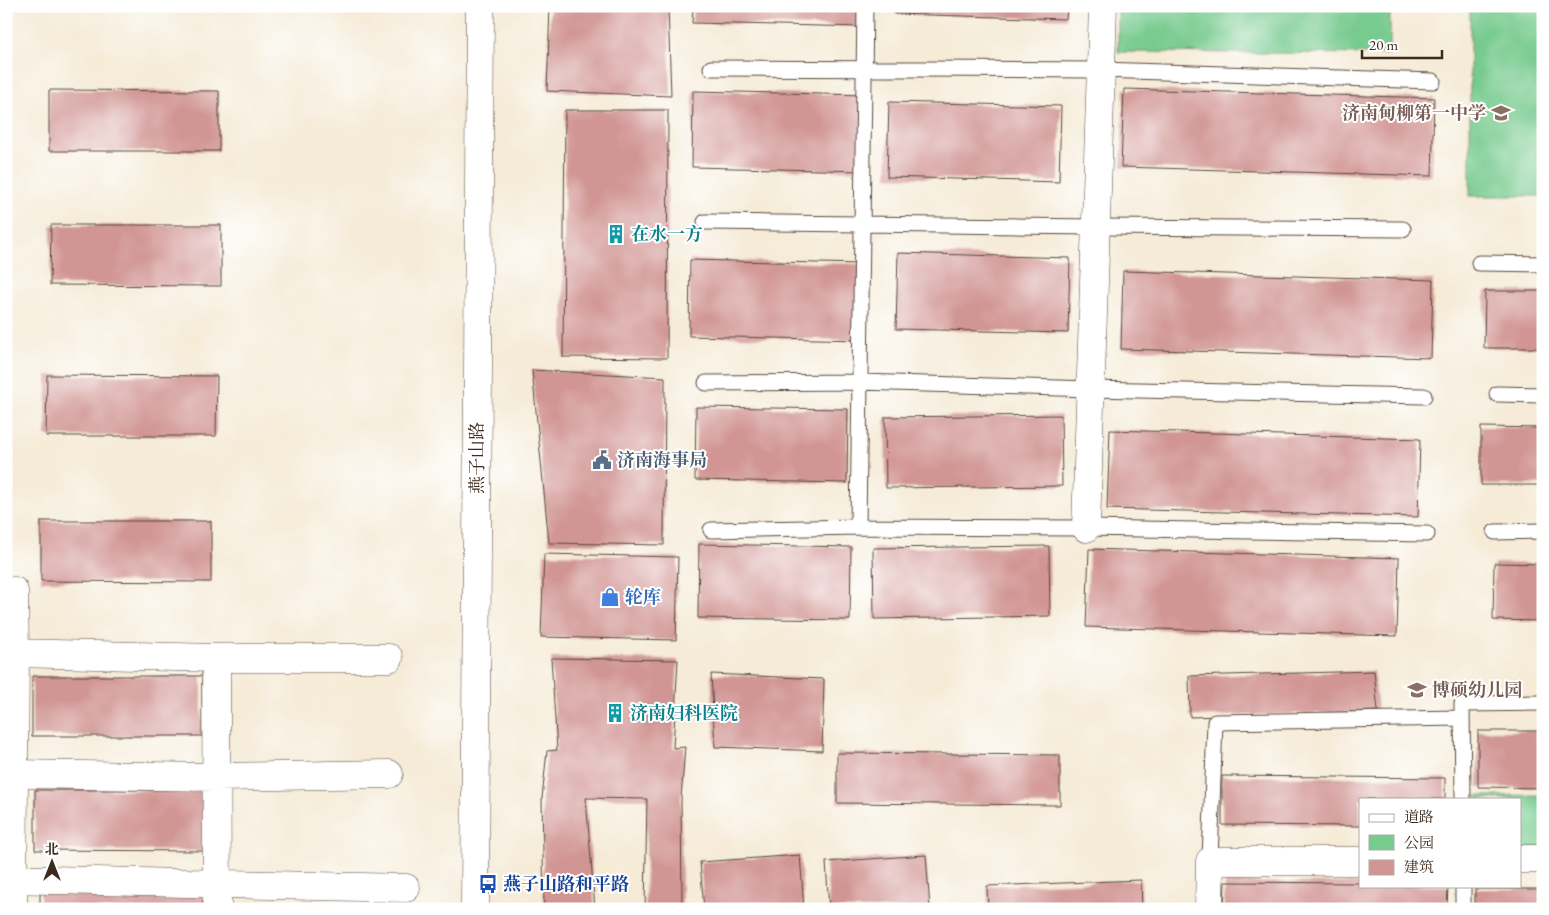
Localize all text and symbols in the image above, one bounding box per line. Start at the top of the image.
scale bar [1362,28,1442,60]
text: 20 m [1369,35,1398,54]
place label: 济南甸柳第一中学 [1342,101,1486,124]
school or university icon: 济南甸柳第一中学 [1490,102,1512,124]
place label: 在水一方 [631,222,703,245]
building icon: 在水一方 [605,223,627,245]
street label: 燕子山路 [465,422,488,494]
place label: 济南海事局 [617,448,707,471]
public building icon: 济南海事局 [591,449,613,471]
place label: 轮库 [625,585,661,608]
shop icon: 轮库 [599,586,621,608]
place label: 博硕幼儿园 [1432,678,1522,701]
school or university icon: 博硕幼儿园 [1406,679,1428,701]
place label: 济南妇科医院 [630,701,738,724]
building icon: 济南妇科医院 [604,702,626,724]
legend [1359,798,1522,888]
text: 道路 [1404,807,1434,826]
text: 公园 [1404,833,1434,852]
north arrow [28,838,78,888]
text: 北 [45,840,59,858]
text: 建筑 [1404,857,1434,876]
place label: 燕子山路和平路 [503,872,629,895]
bus stop icon: 燕子山路和平路 [477,873,499,895]

